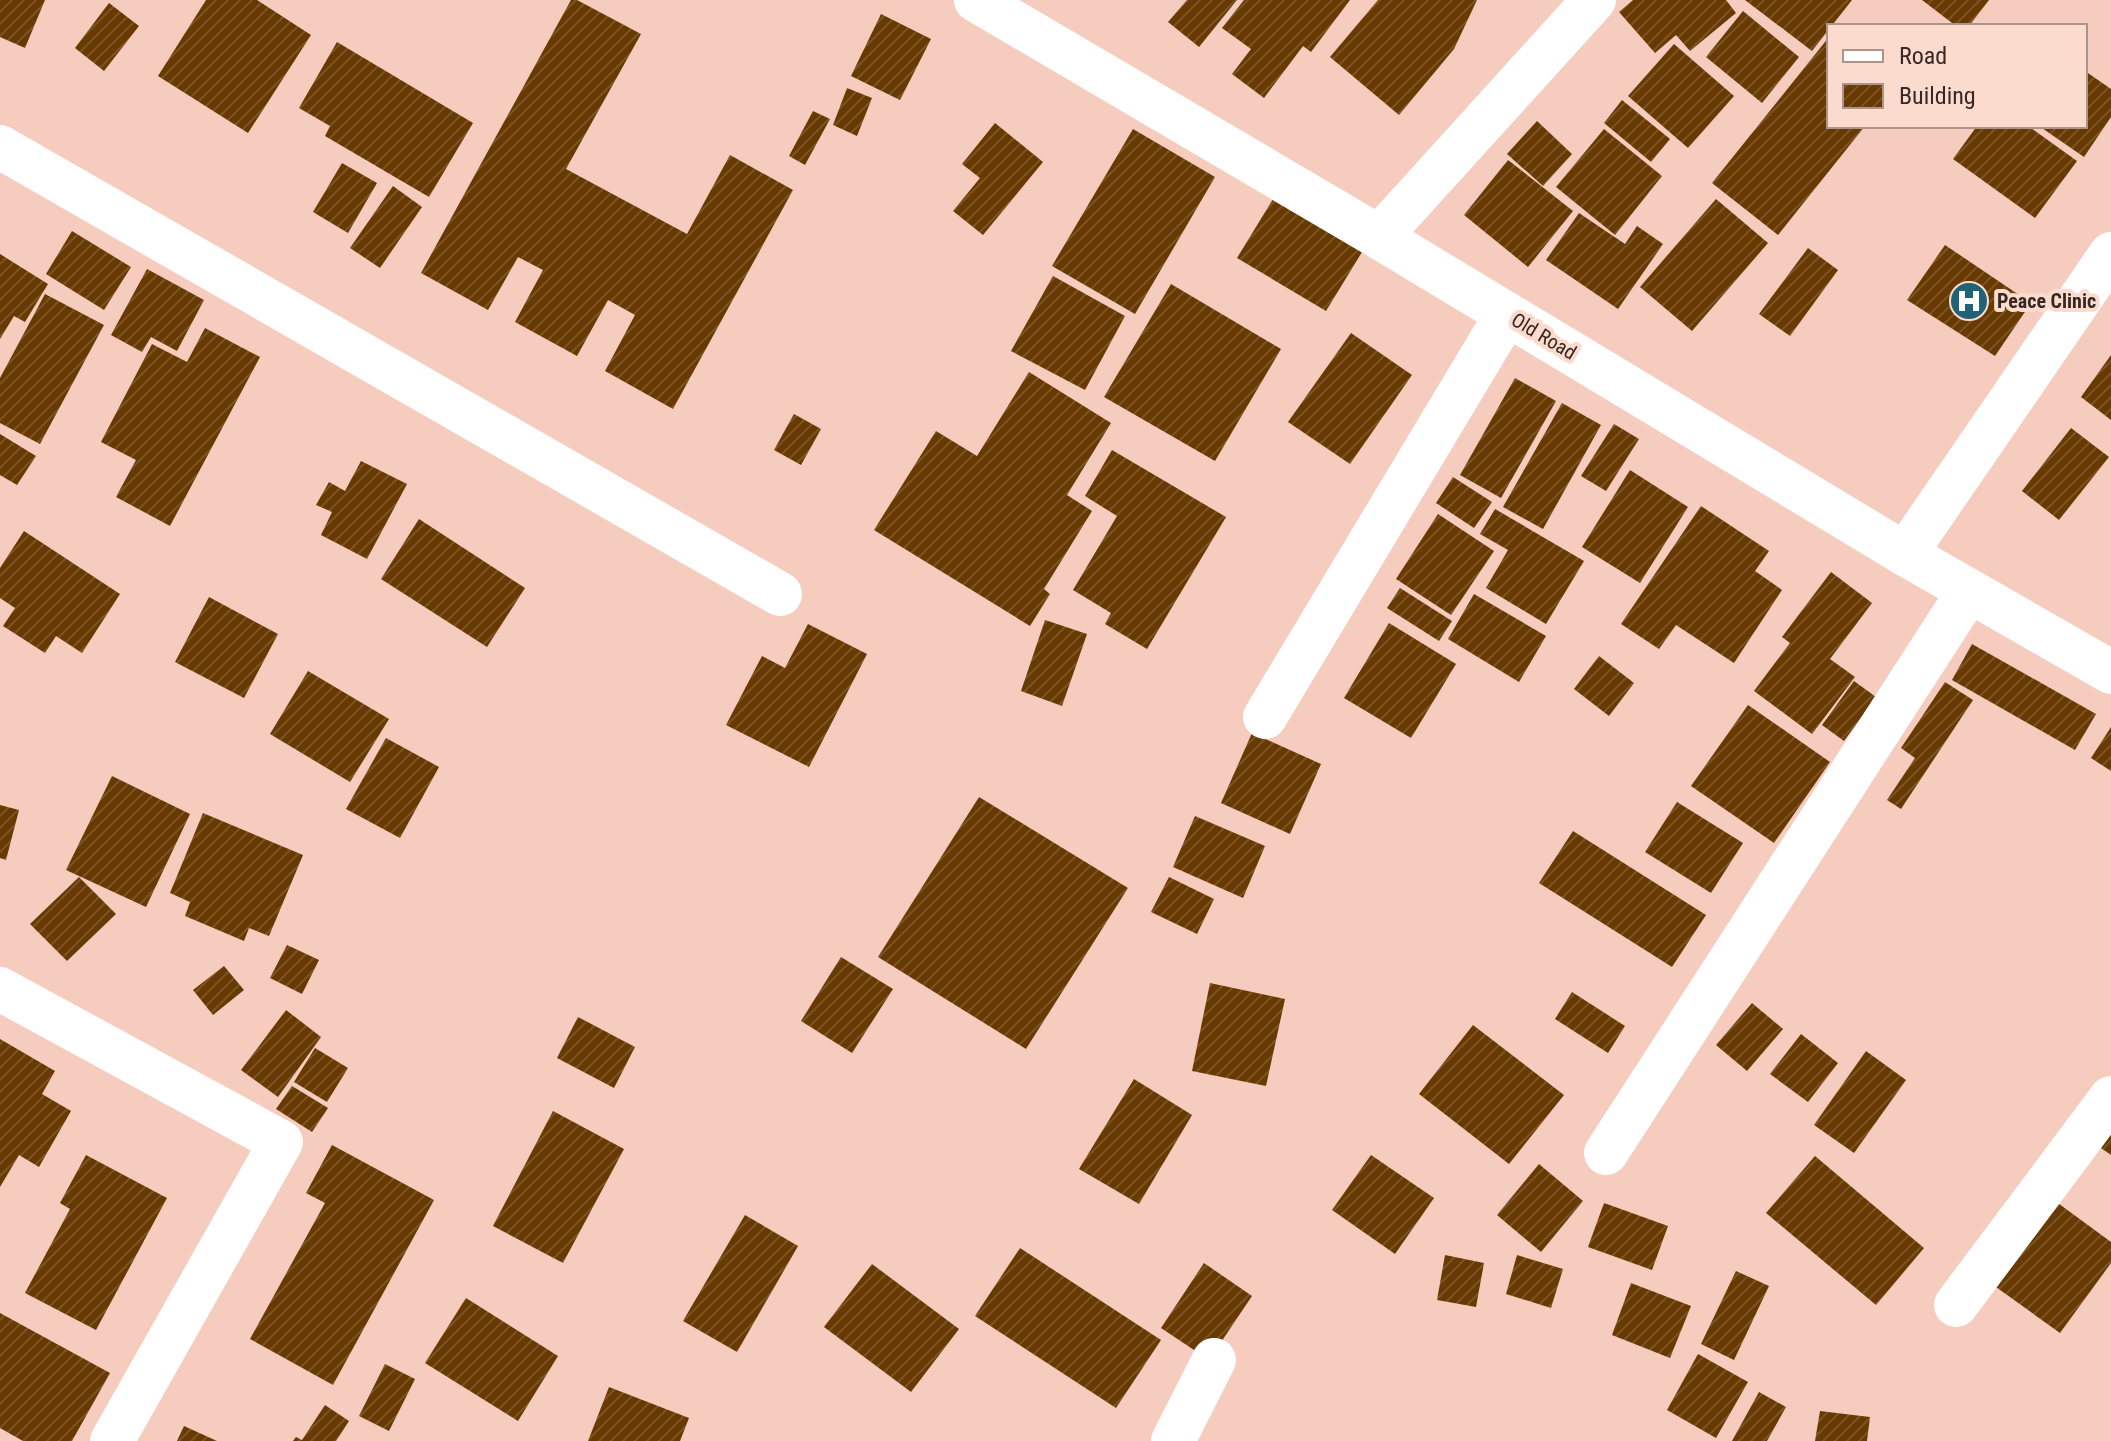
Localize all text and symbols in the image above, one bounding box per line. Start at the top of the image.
legend [1827,24,2087,128]
text: Road [1899,42,1947,70]
text: Building [1899,82,1976,110]
hospital icon: Peace Clinic [1948,280,1990,322]
place label: Peace Clinic [1997,289,2096,313]
street label: Old Road [1507,307,1581,365]

